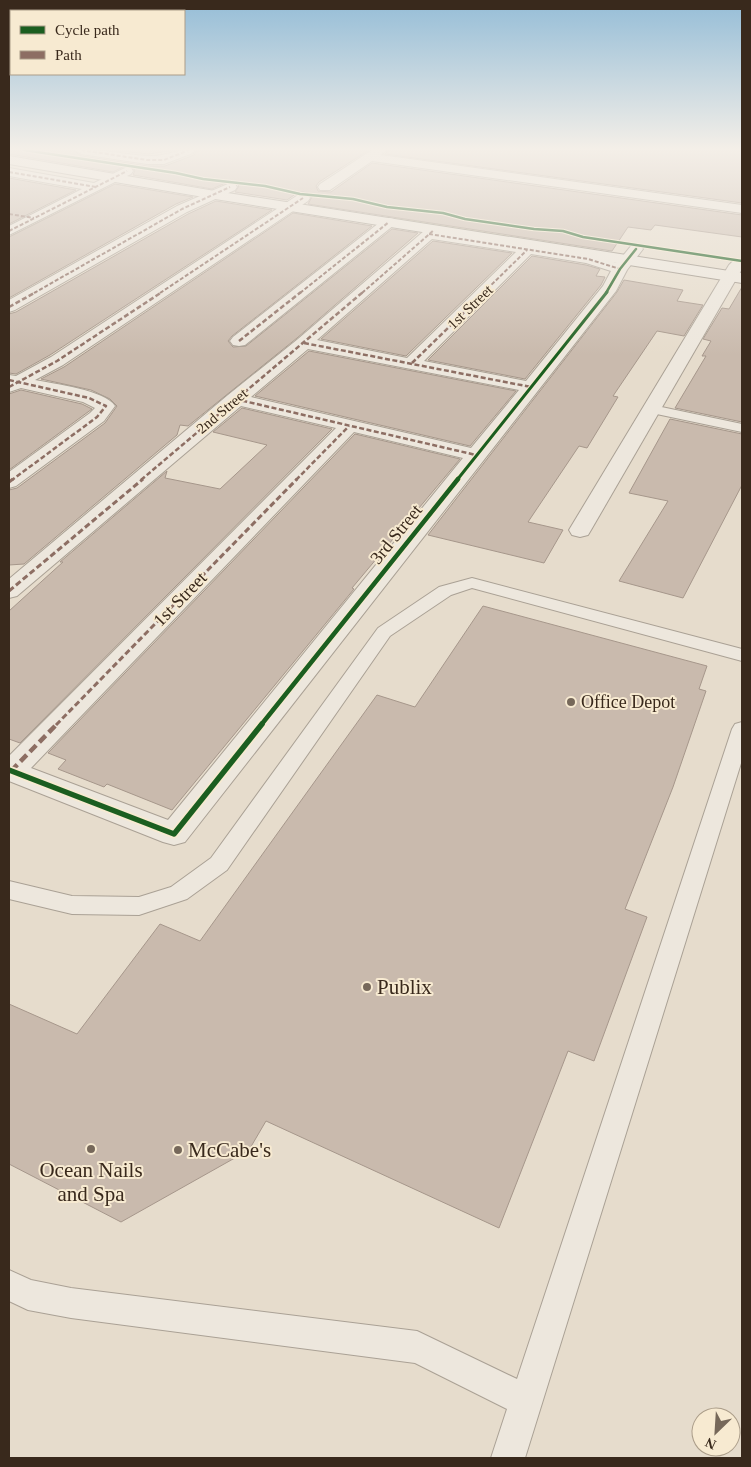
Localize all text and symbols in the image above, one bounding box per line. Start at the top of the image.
legend [10,10,185,75]
text: Cycle path [55,22,120,38]
text: Path [55,47,82,63]
street label: 1st Street [444,281,496,332]
street label: 2nd Street [193,385,251,437]
street label: 3rd Street [366,500,426,568]
street label: 1st Street [149,568,211,630]
place label: Office Depot [581,692,675,712]
marker: Office Depot [565,696,577,708]
place label: Publix [377,975,432,999]
marker: Publix [361,981,373,993]
place label: McCabe's [188,1138,271,1162]
marker: Ocean Nails and Spa [85,1143,97,1155]
marker: McCabe's [172,1144,184,1156]
place label: Ocean Nails and Spa [39,1158,143,1206]
north arrow [691,1407,741,1457]
text: N [703,1434,718,1452]

